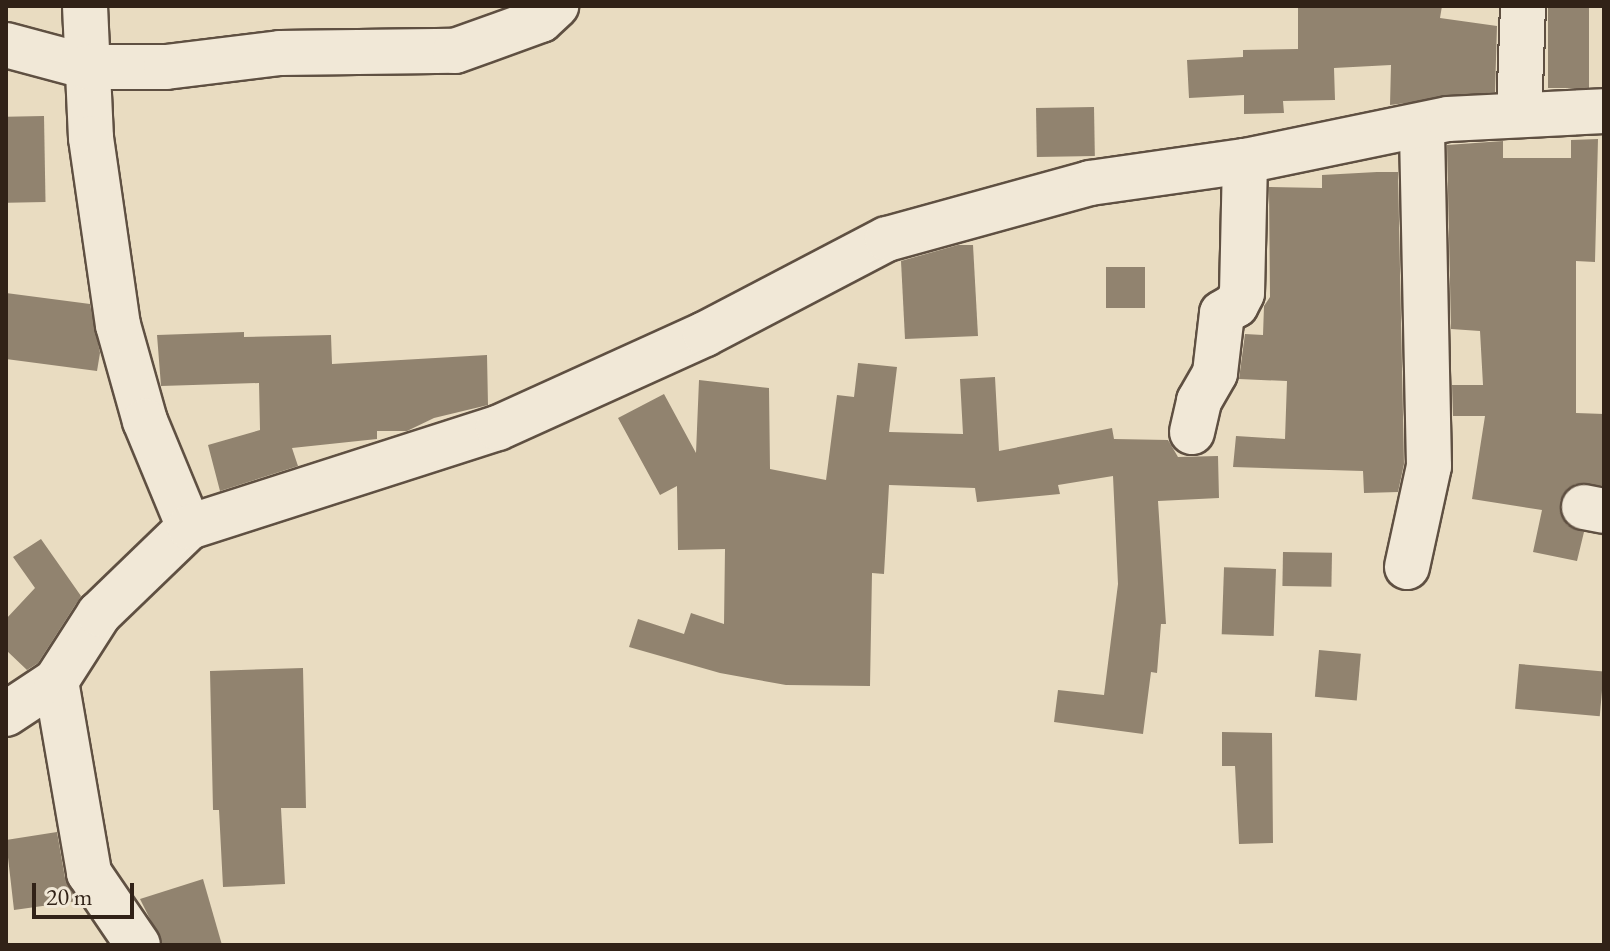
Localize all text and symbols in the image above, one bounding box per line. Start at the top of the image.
scale bar [36,867,138,917]
text: 20 m [46,881,93,912]

